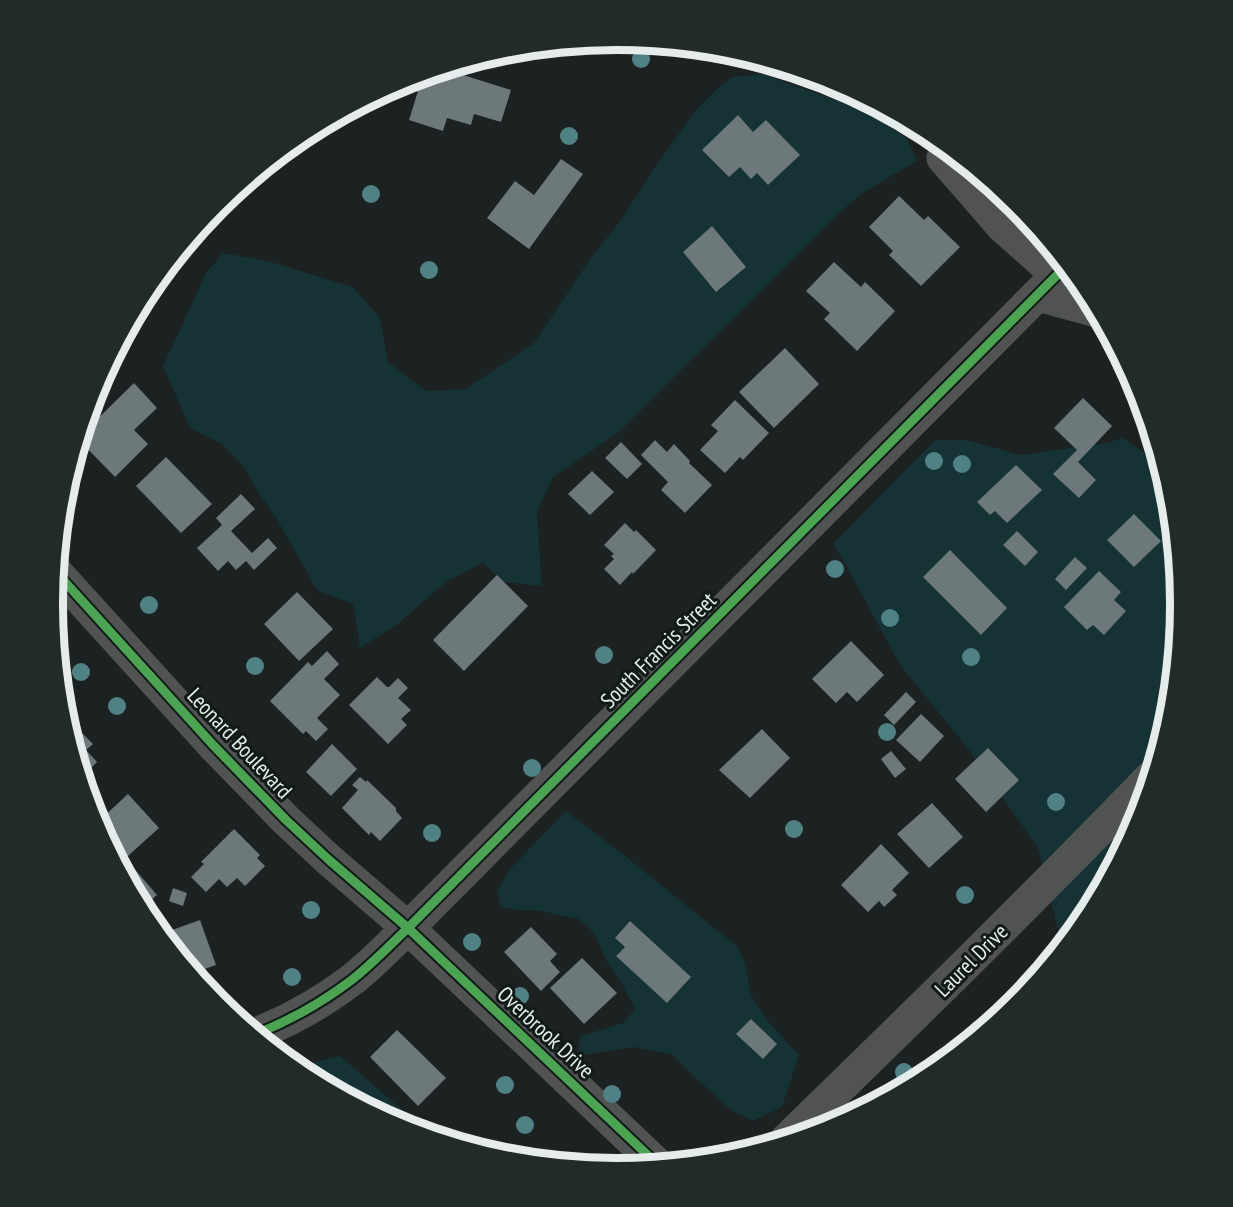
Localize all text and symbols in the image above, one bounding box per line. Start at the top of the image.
street label: South Francis Street [594,586,722,714]
street label: Leonard Boulevard [182,682,298,804]
street label: Laurel Drive [929,918,1013,1002]
street label: Overbrook Drive [492,980,600,1084]

